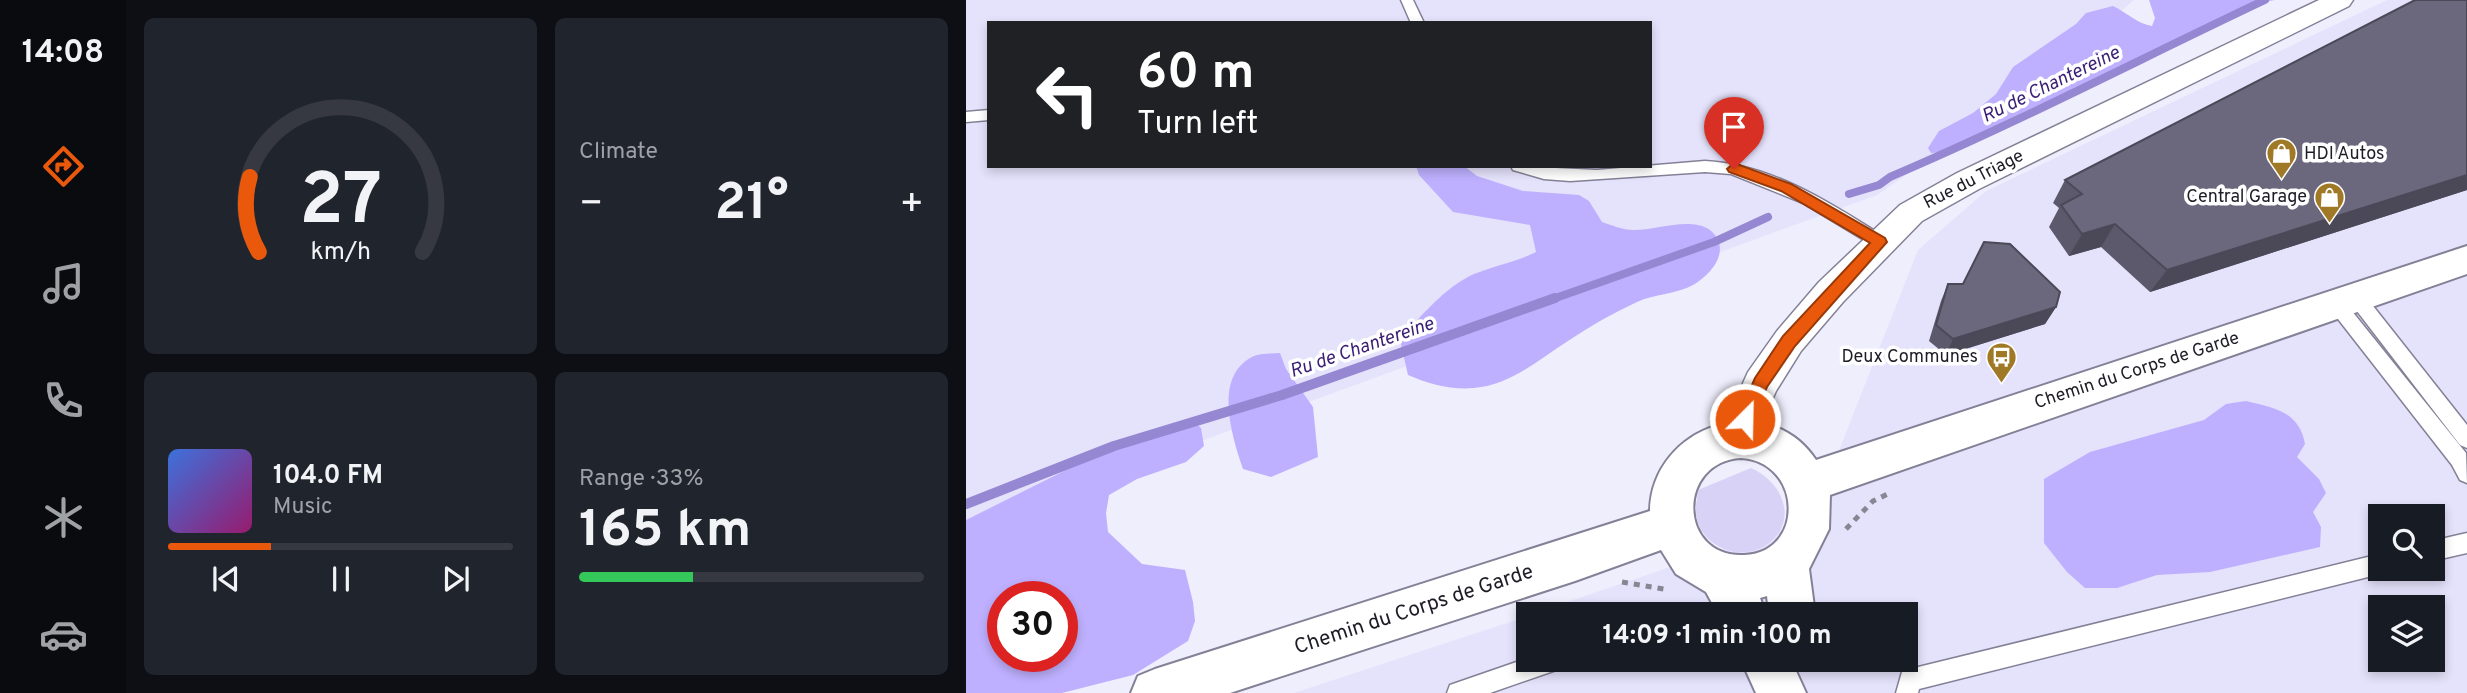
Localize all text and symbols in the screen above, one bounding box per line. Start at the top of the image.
text: 14:08 [22,34,104,74]
water label: Ru de Chantereine [1978,41,2124,129]
text: 60 m [1137,44,1255,106]
icon: left [1022,49,1113,140]
pin [1704,97,1764,169]
text: Turn left [1137,105,1258,145]
icon: arrive [1715,108,1753,146]
shop icon: HDI Autos [2264,137,2298,181]
text: Climate [579,138,658,167]
icon: directions [39,142,88,191]
place label: HDI Autos [2304,143,2385,166]
street label: Rue du Triage [1920,145,2028,215]
text: 27 [299,158,382,250]
text: 21° [714,172,789,238]
shop icon: Central Garage [2313,180,2347,224]
text: − [579,181,604,230]
text: + [899,181,924,230]
place label: Central Garage [2186,186,2307,209]
text: km/h [310,237,371,269]
icon: music [39,259,88,308]
water label: Ru de Chantereine [1287,312,1437,384]
street label: Chemin du Corps de Garde [2032,327,2242,415]
bus stop icon: Deux Communes [1984,340,2018,384]
place label: Deux Communes [1841,346,1978,369]
icon: phone [39,376,88,425]
position arrow [1708,382,1782,456]
text: 104.0 FM [273,460,383,493]
text: Range · 33% [579,465,703,494]
icon: climate [39,493,88,542]
text: Music [273,493,333,522]
text: 165 km [579,499,751,565]
map controls [2368,504,2445,672]
button: search [2368,504,2445,581]
street label: Chemin du Corps de Garde [1291,559,1537,661]
icon: previous [207,560,245,598]
icon: pause [322,560,360,598]
icon: next [437,560,475,598]
speed limit sign: 30 [987,581,1078,672]
button: layers [2368,595,2445,672]
icon: car [39,610,88,659]
text: 14:09 · 1 min · 100 m [1603,620,1831,653]

